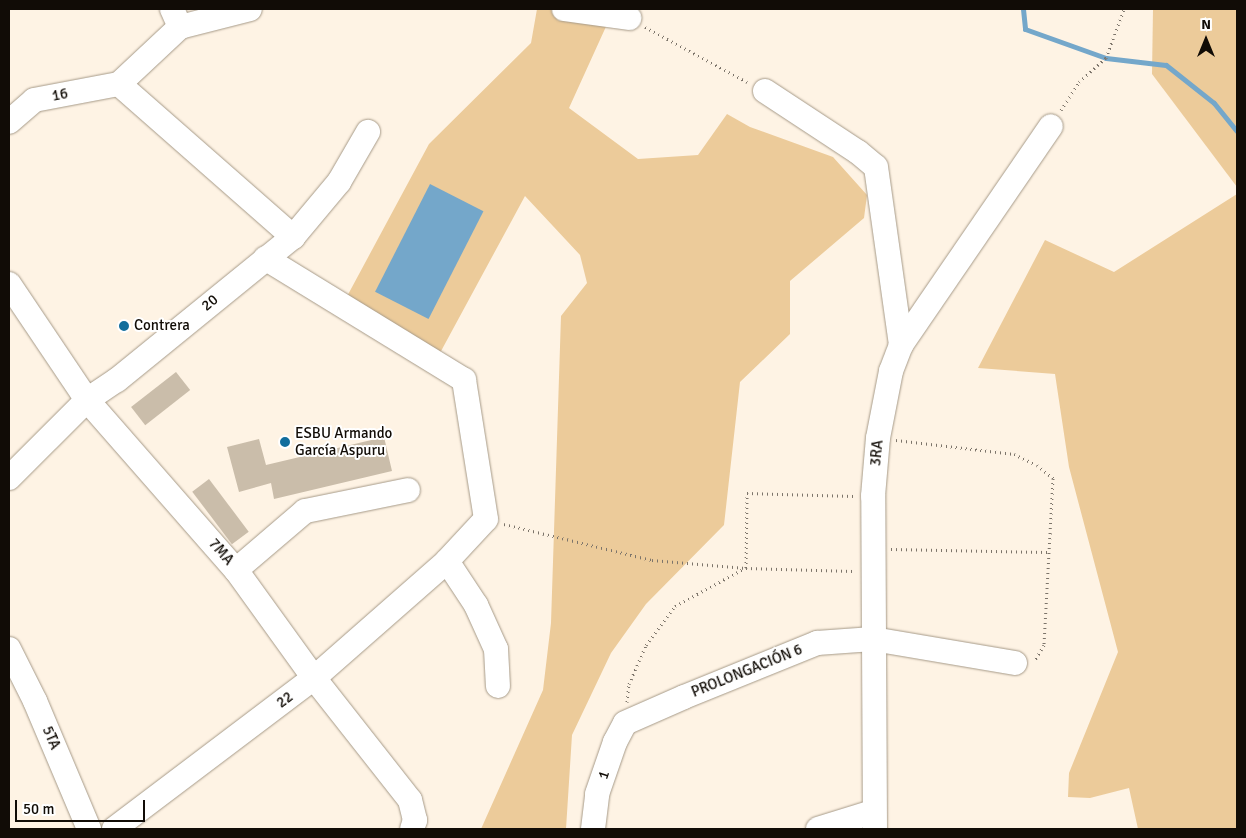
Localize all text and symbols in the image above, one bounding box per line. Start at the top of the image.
north arrow [1181,15,1231,65]
text: N [1201,16,1211,33]
street label: 16 [50,85,70,105]
street label: 20 [198,291,222,315]
place label: Contrera [134,317,190,335]
marker: Contrera [118,320,130,332]
place label: ESBU Armando García Aspuru [295,424,392,459]
marker: ESBU Armando García Aspuru [279,436,291,448]
street label: 3RA [867,439,887,467]
street label: 7MA [205,535,237,569]
street label: PROLONGACIÓN 6 [689,641,805,701]
street label: 22 [273,688,297,712]
street label: 5TA [38,724,64,752]
street label: 1 [594,768,614,782]
scale bar [18,790,148,822]
text: 50 m [23,800,54,818]

